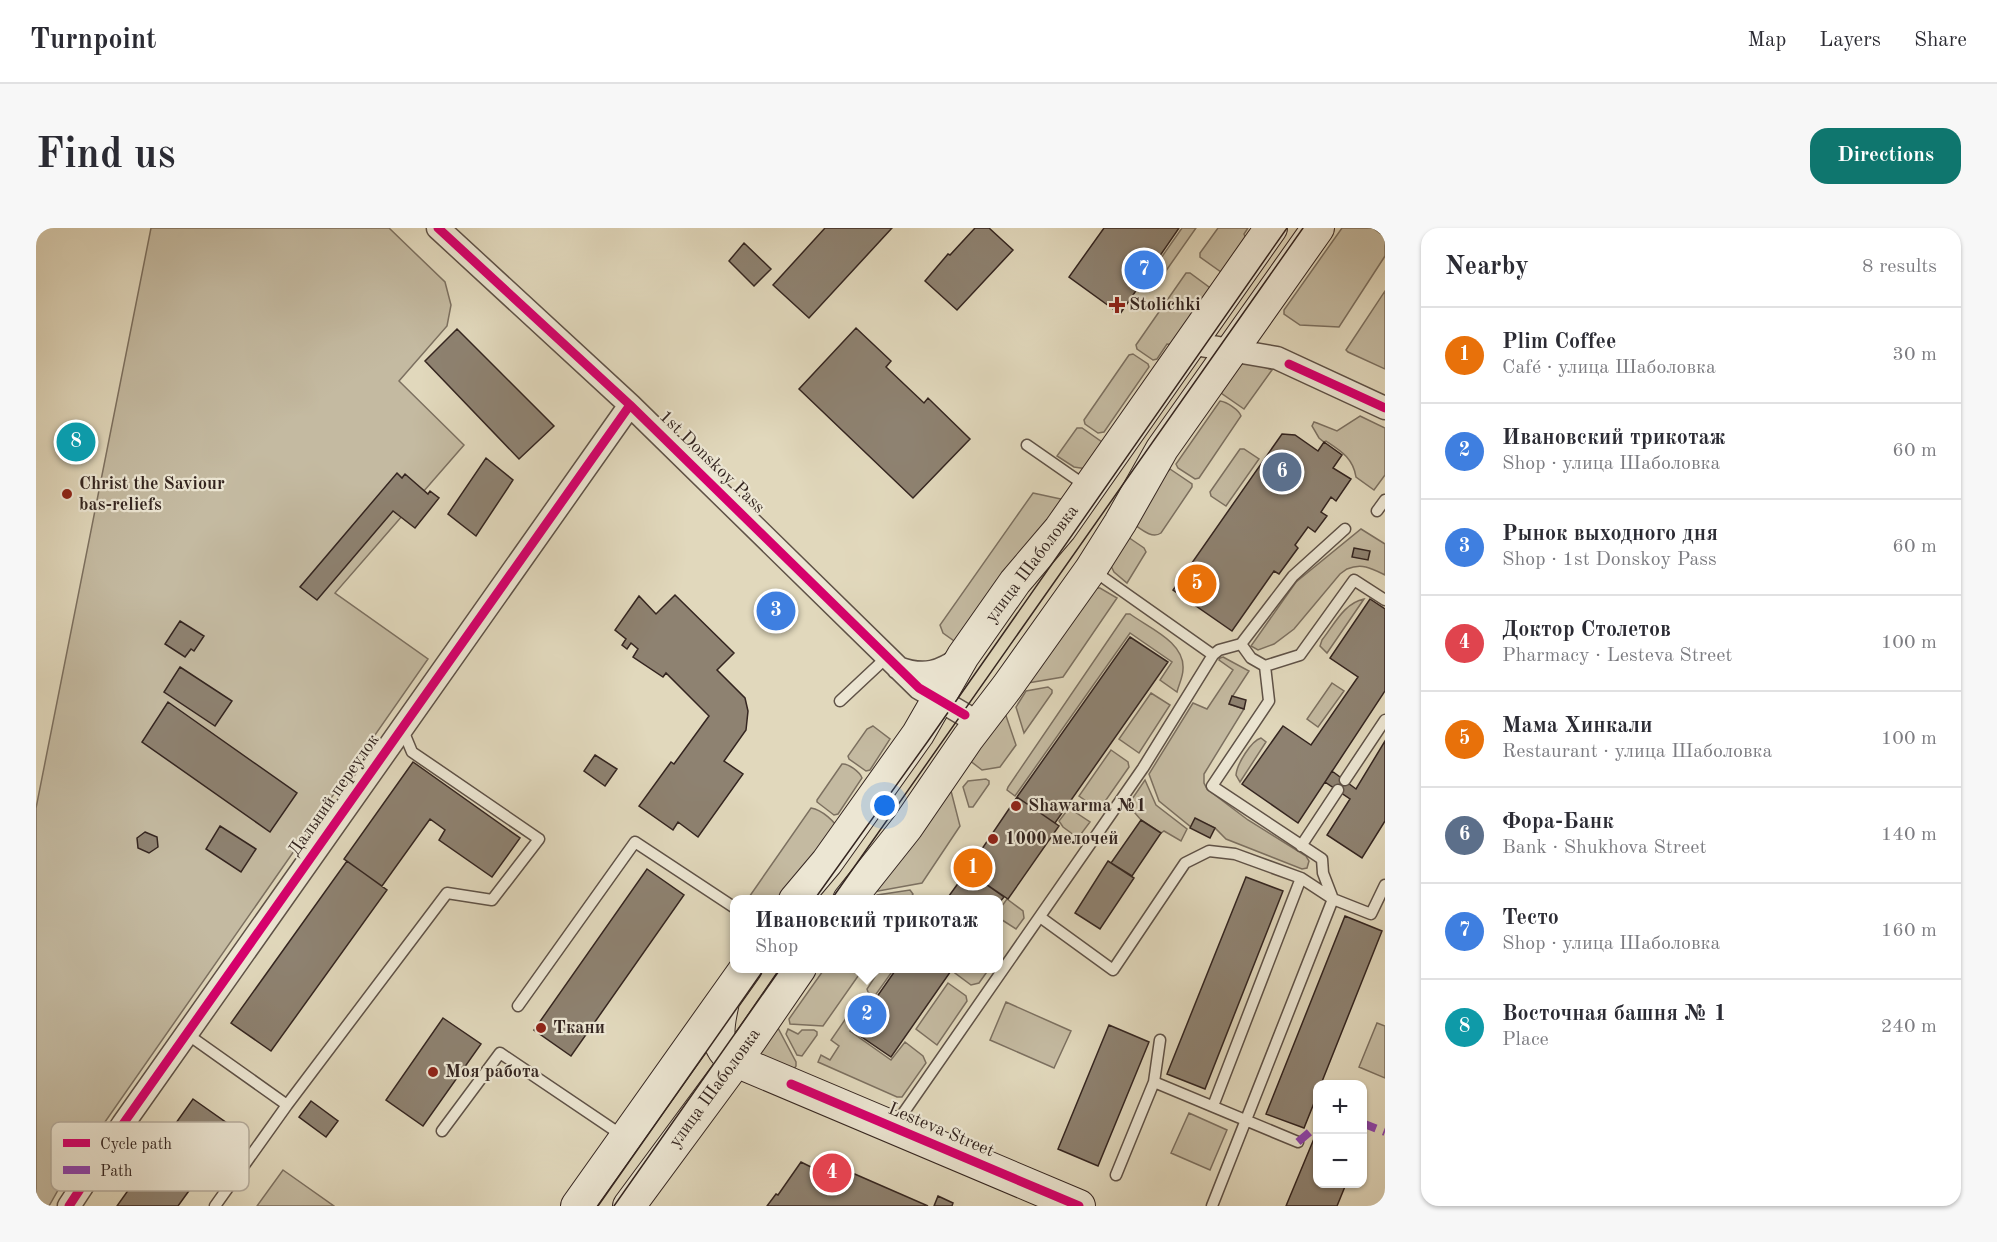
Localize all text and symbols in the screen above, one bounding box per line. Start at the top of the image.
text: Turnpoint [30,27,157,55]
text: Map [1747,30,1786,51]
text: Layers [1819,30,1881,51]
text: Share [1914,30,1967,51]
button: Directions [1810,128,1961,184]
text: Find us [36,135,175,177]
pin: 7 [1124,248,1164,292]
text: Nearby [1445,254,1529,280]
text: 8 results [1862,257,1937,277]
place label: Stolichki [1129,296,1201,314]
marker: Stolichki [1110,298,1124,312]
text: Plim Coffee [1502,331,1616,353]
text: 1 [1459,345,1470,365]
text: 30 m [1892,345,1937,365]
text: Café · улица Шаболовка [1502,358,1716,378]
street label: 1st Donskoy Pass [656,407,768,517]
pin: 8 [56,420,96,464]
text: Ивановский трикотаж [1502,427,1726,449]
text: 2 [1459,441,1470,461]
text: 60 m [1892,441,1937,461]
pin: 6 [1262,450,1302,494]
text: Shop · улица Шаболовка [1502,454,1720,474]
place label: Christ the Saviour bas-reliefs [79,475,225,514]
marker: Christ the Saviour bas-reliefs [60,487,74,501]
street label: улица Шаболовка [982,502,1082,626]
text: Рынок выходного дня [1502,523,1718,545]
text: 3 [1459,537,1470,557]
text: 60 m [1892,537,1937,557]
text: Shop · 1st Donskoy Pass [1502,550,1717,570]
pin: 5 [1178,562,1216,606]
pin: 3 [756,588,796,634]
text: Доктор Столетов [1502,619,1671,641]
text: 4 [1459,633,1470,653]
text: 100 m [1881,633,1937,653]
text: Pharmacy · Lesteva Street [1502,646,1732,666]
text: Мама Хинкали [1502,715,1653,737]
text: 5 [1459,729,1470,749]
text: 100 m [1881,729,1937,749]
street label: Дальний переулок [285,731,383,859]
text: Restaurant · улица Шаболовка [1502,742,1772,762]
your location [870,791,899,820]
place label: Shawarma №1 [1028,797,1146,815]
marker: Shawarma №1 [1009,799,1023,813]
text: Фора-Банк [1502,811,1614,833]
text: 6 [1459,825,1470,845]
text: 140 m [1881,825,1937,845]
place label: 1000 мелочей [1005,830,1119,848]
marker: 1000 мелочей [986,832,1000,846]
text: Bank · Shukhova Street [1502,838,1706,858]
pin: 1 [954,846,992,890]
popup [730,895,1003,973]
text: Тесто [1502,907,1559,929]
text: Ивановский трикотаж [755,910,978,932]
text: 7 [1459,921,1470,941]
text: 160 m [1881,921,1937,941]
text: Shop · улица Шаболовка [1502,934,1720,954]
text: Shop [755,937,798,957]
pin: 2 [848,992,886,1038]
text: Восточная башня № 1 [1502,1003,1727,1025]
text: 8 [1459,1017,1470,1037]
text: 240 m [1881,1017,1937,1037]
place label: Ткани [553,1019,605,1037]
marker: Ткани [534,1021,548,1035]
street label: улица Шаболовка [666,1025,764,1151]
text: Place [1502,1030,1549,1050]
place label: Моя работа [445,1063,540,1081]
marker: Моя работа [426,1065,440,1079]
map controls [1313,1080,1367,1188]
button: + [1313,1080,1367,1134]
street label: Lesteva Street [885,1100,997,1160]
legend [51,1122,249,1191]
button: − [1313,1134,1367,1188]
text: Cycle path [100,1137,172,1153]
pin: 4 [812,1150,852,1196]
text: Path [100,1164,133,1180]

